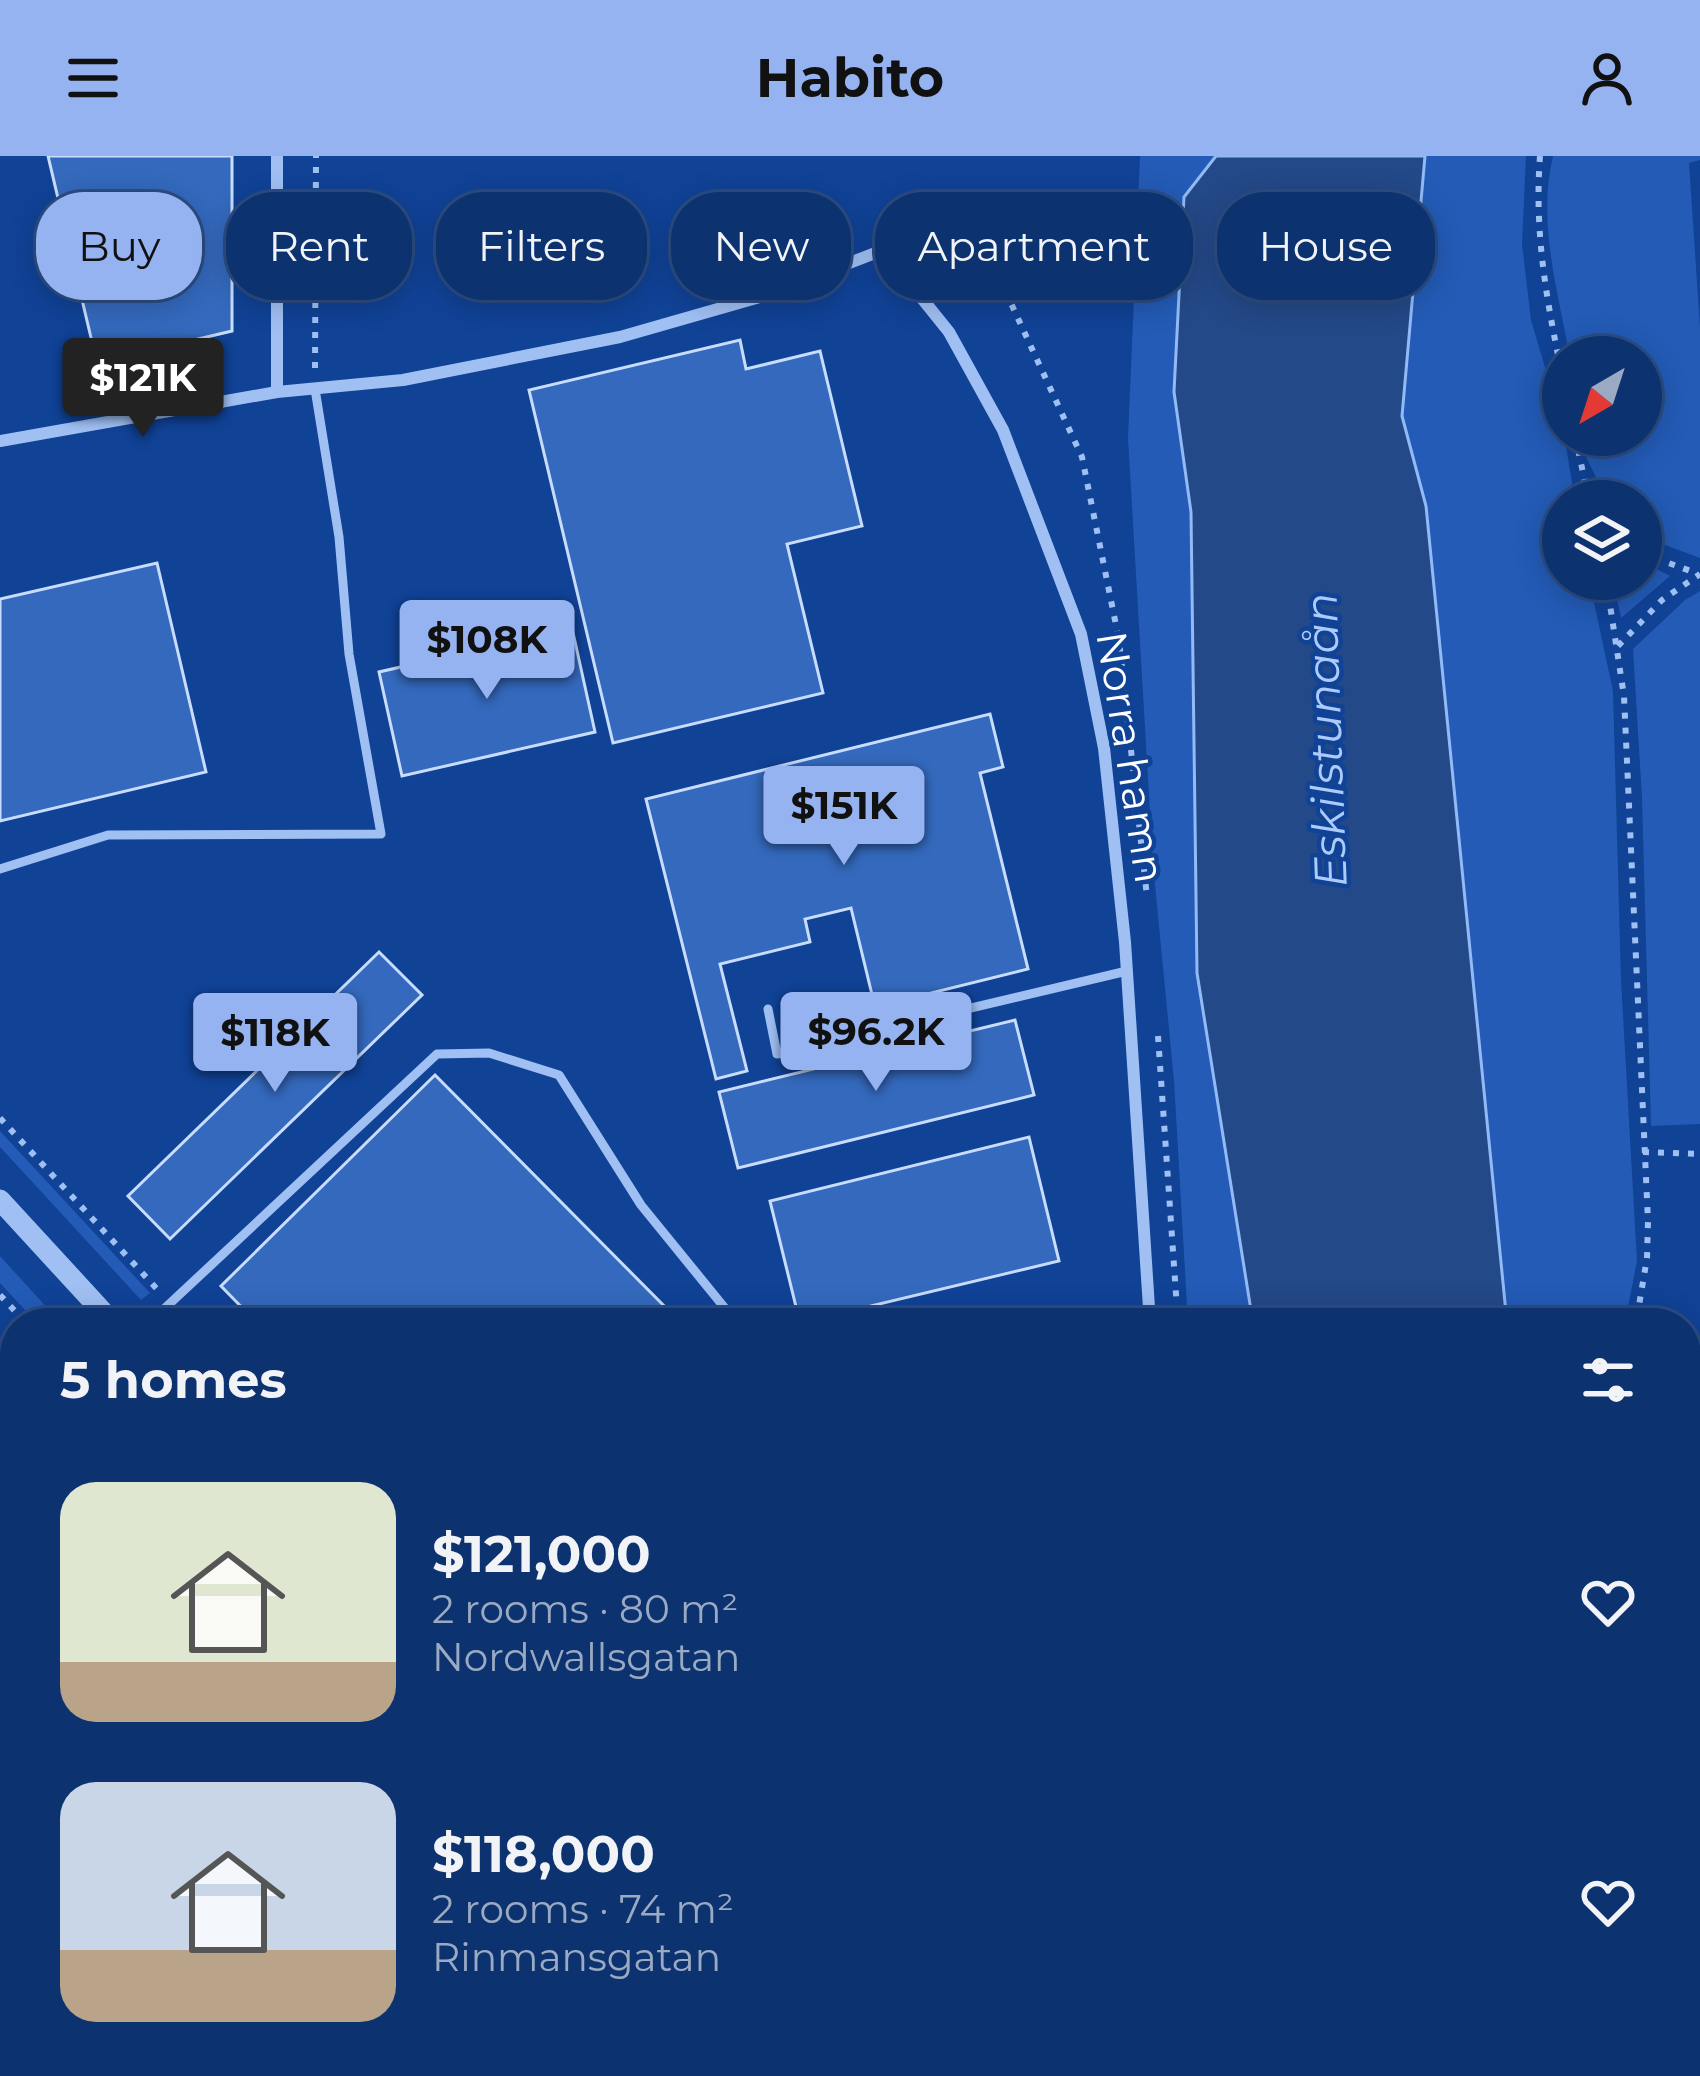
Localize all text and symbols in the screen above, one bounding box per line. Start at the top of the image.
icon: menu [60,45,126,111]
text: Habito [756,45,944,111]
icon: person [1574,45,1640,111]
chip: Buy [36,192,202,300]
chip: Rent [226,192,412,300]
chip: Filters [436,192,647,300]
chip: New [671,192,851,300]
chip: Apartment [875,192,1193,300]
chip: House [1217,192,1435,300]
north arrow [1542,336,1662,456]
map controls [1542,336,1662,600]
pin: $121K [59,338,227,440]
text: $121K [90,353,196,401]
button: layers [1542,480,1662,600]
water label: Eskilstunaån [1292,592,1358,888]
pin: $108K [403,600,571,702]
text: $108K [427,615,547,663]
street label: Norra hamn [1085,627,1177,887]
pin: $151K [760,766,928,868]
text: $151K [790,781,898,829]
pin: $96.2K [778,992,974,1094]
pin: $118K [191,993,359,1095]
text: $96.2K [807,1007,945,1055]
text: $118K [220,1008,330,1056]
icon: filters [1575,1347,1641,1413]
text: 5 homes [60,1349,287,1411]
text: $121,000 [432,1523,651,1585]
icon: home [156,1530,300,1674]
icon: heart [1575,1569,1641,1635]
text: 2 rooms · 80 m² [432,1585,738,1633]
text: Nordwallsgatan [432,1633,740,1681]
text: $118,000 [432,1823,655,1885]
icon: home [156,1830,300,1974]
icon: heart [1575,1869,1641,1935]
text: 2 rooms · 74 m² [432,1885,734,1933]
text: Rinmansgatan [432,1933,721,1981]

